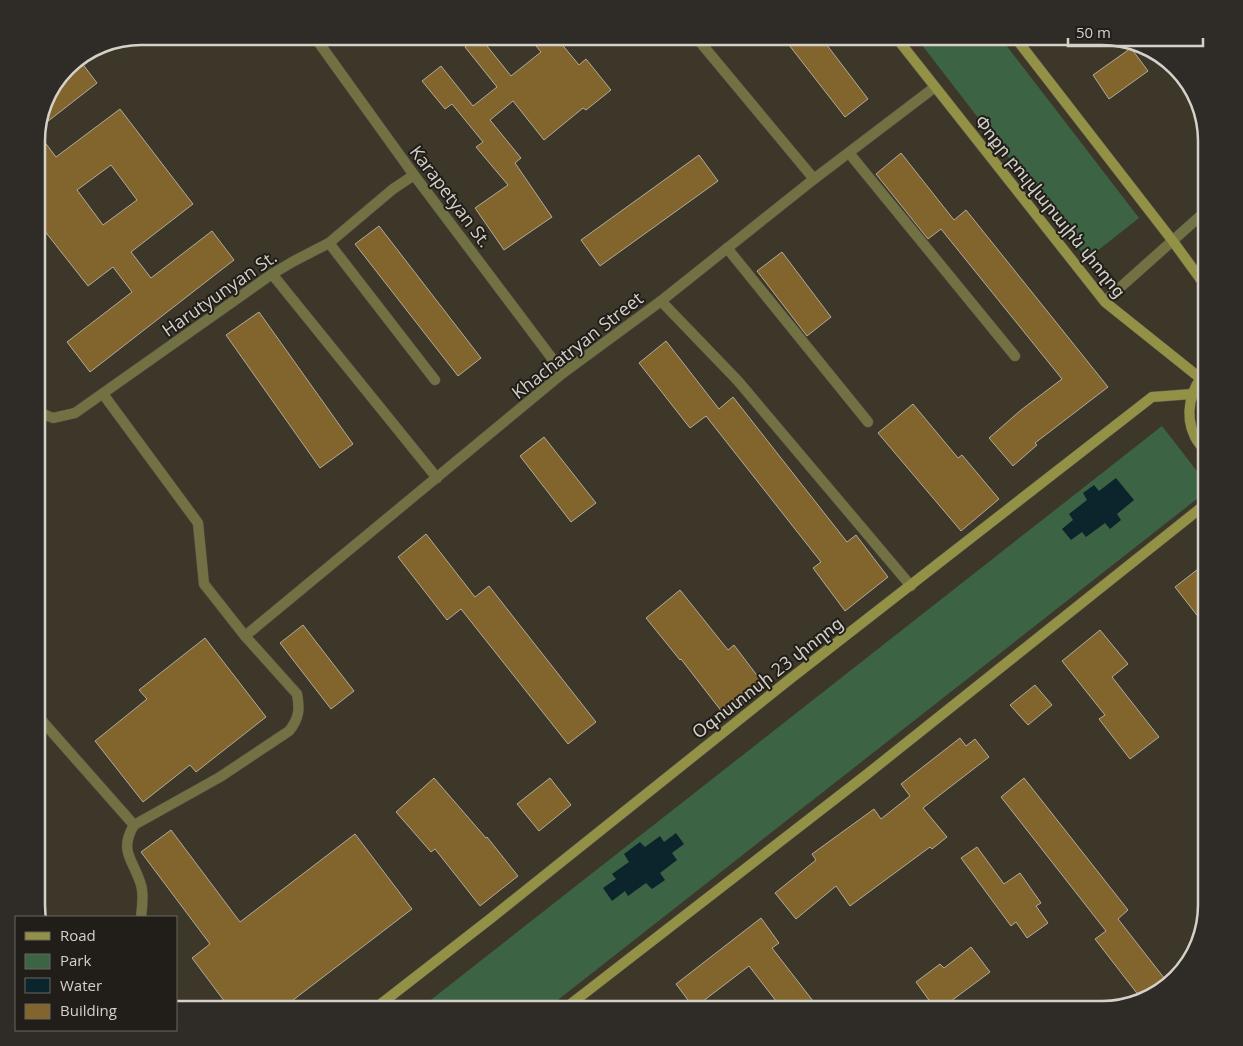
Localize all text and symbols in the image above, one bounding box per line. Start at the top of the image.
scale bar [1068,15,1203,47]
text: 50 m [1076,22,1111,42]
street label: Փոքր բուլվարային փողոց [970,110,1132,302]
street label: Karapetyan St. [405,140,497,252]
street label: Harutyunyan St. [157,244,281,342]
street label: Khachatryan Street [506,286,648,404]
street label: Օգոստոսի 23 փողոց [687,611,847,743]
legend [15,916,178,1031]
text: Road [60,925,96,945]
text: Park [60,950,91,970]
text: Water [60,975,102,995]
text: Building [60,1000,117,1020]

